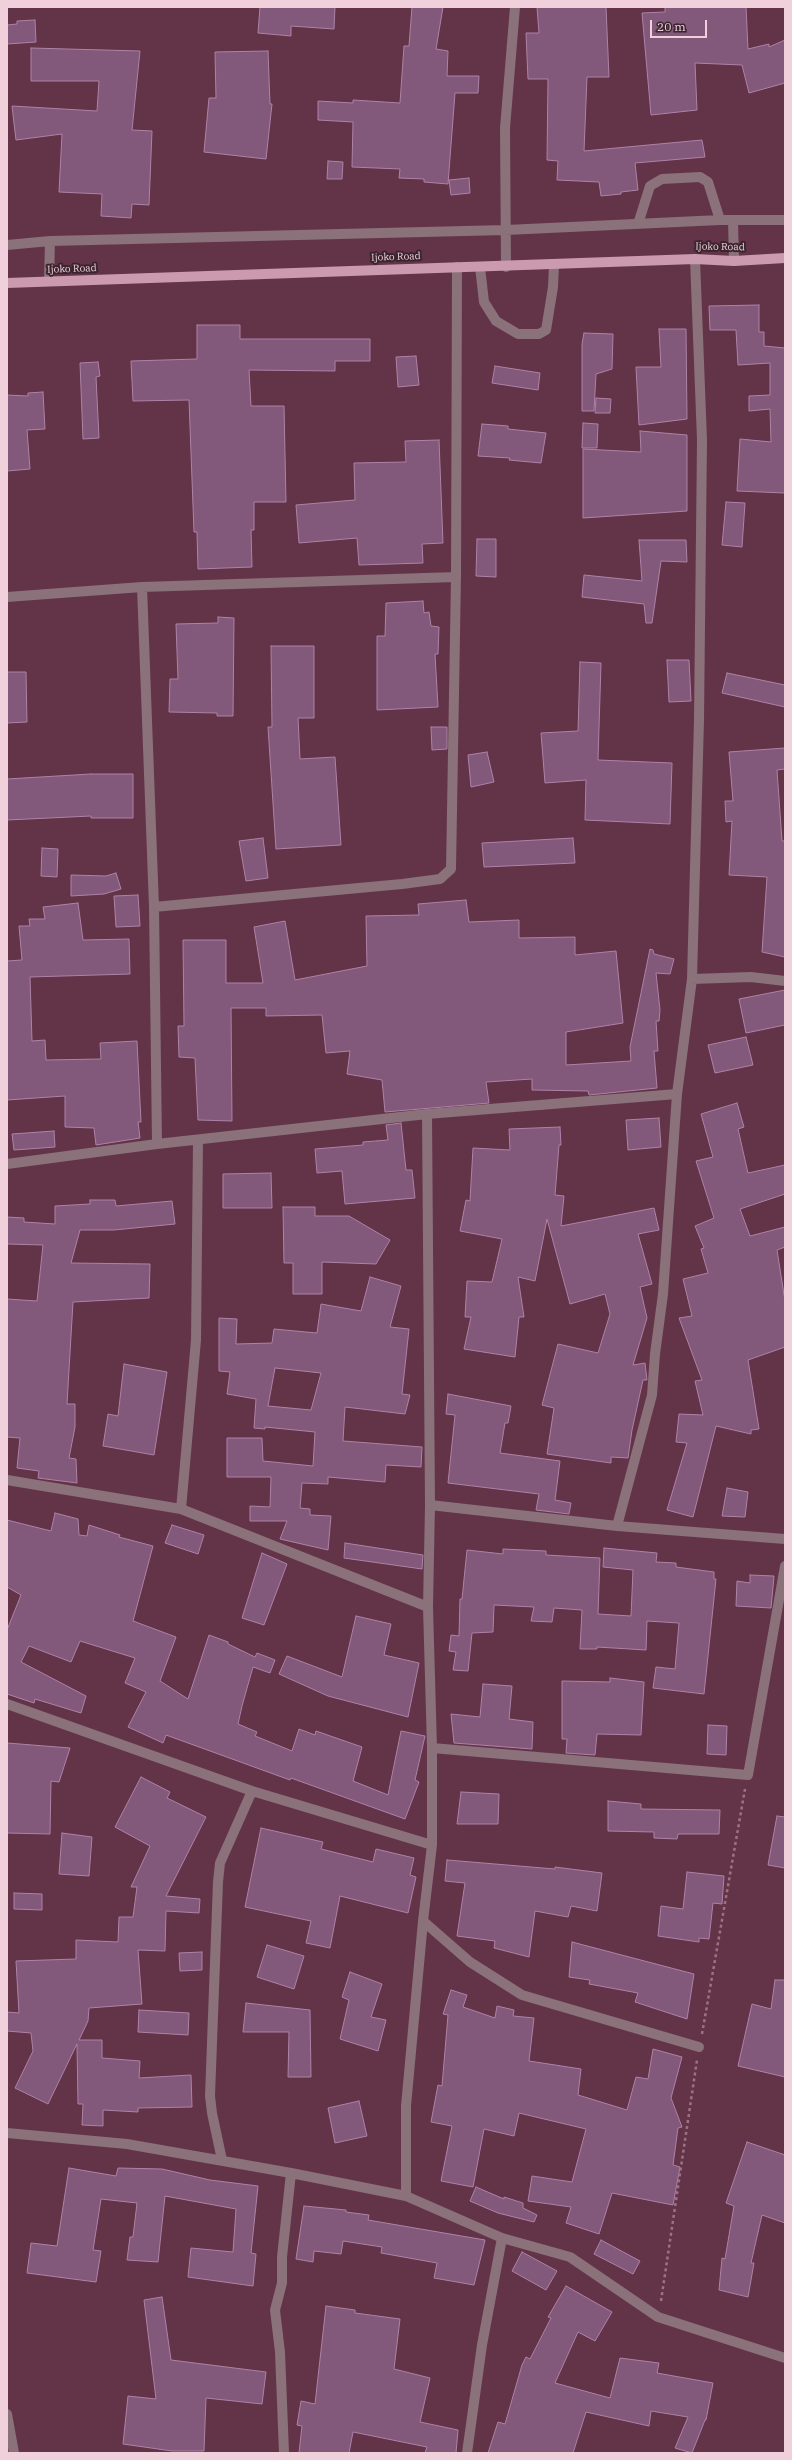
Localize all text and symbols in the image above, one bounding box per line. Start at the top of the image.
scale bar [652,12,709,38]
text: 20 m [657,19,686,34]
street label: Ijoko Road [695,241,745,253]
street label: Ijoko Road [371,250,421,264]
street label: Ijoko Road [47,262,97,276]

